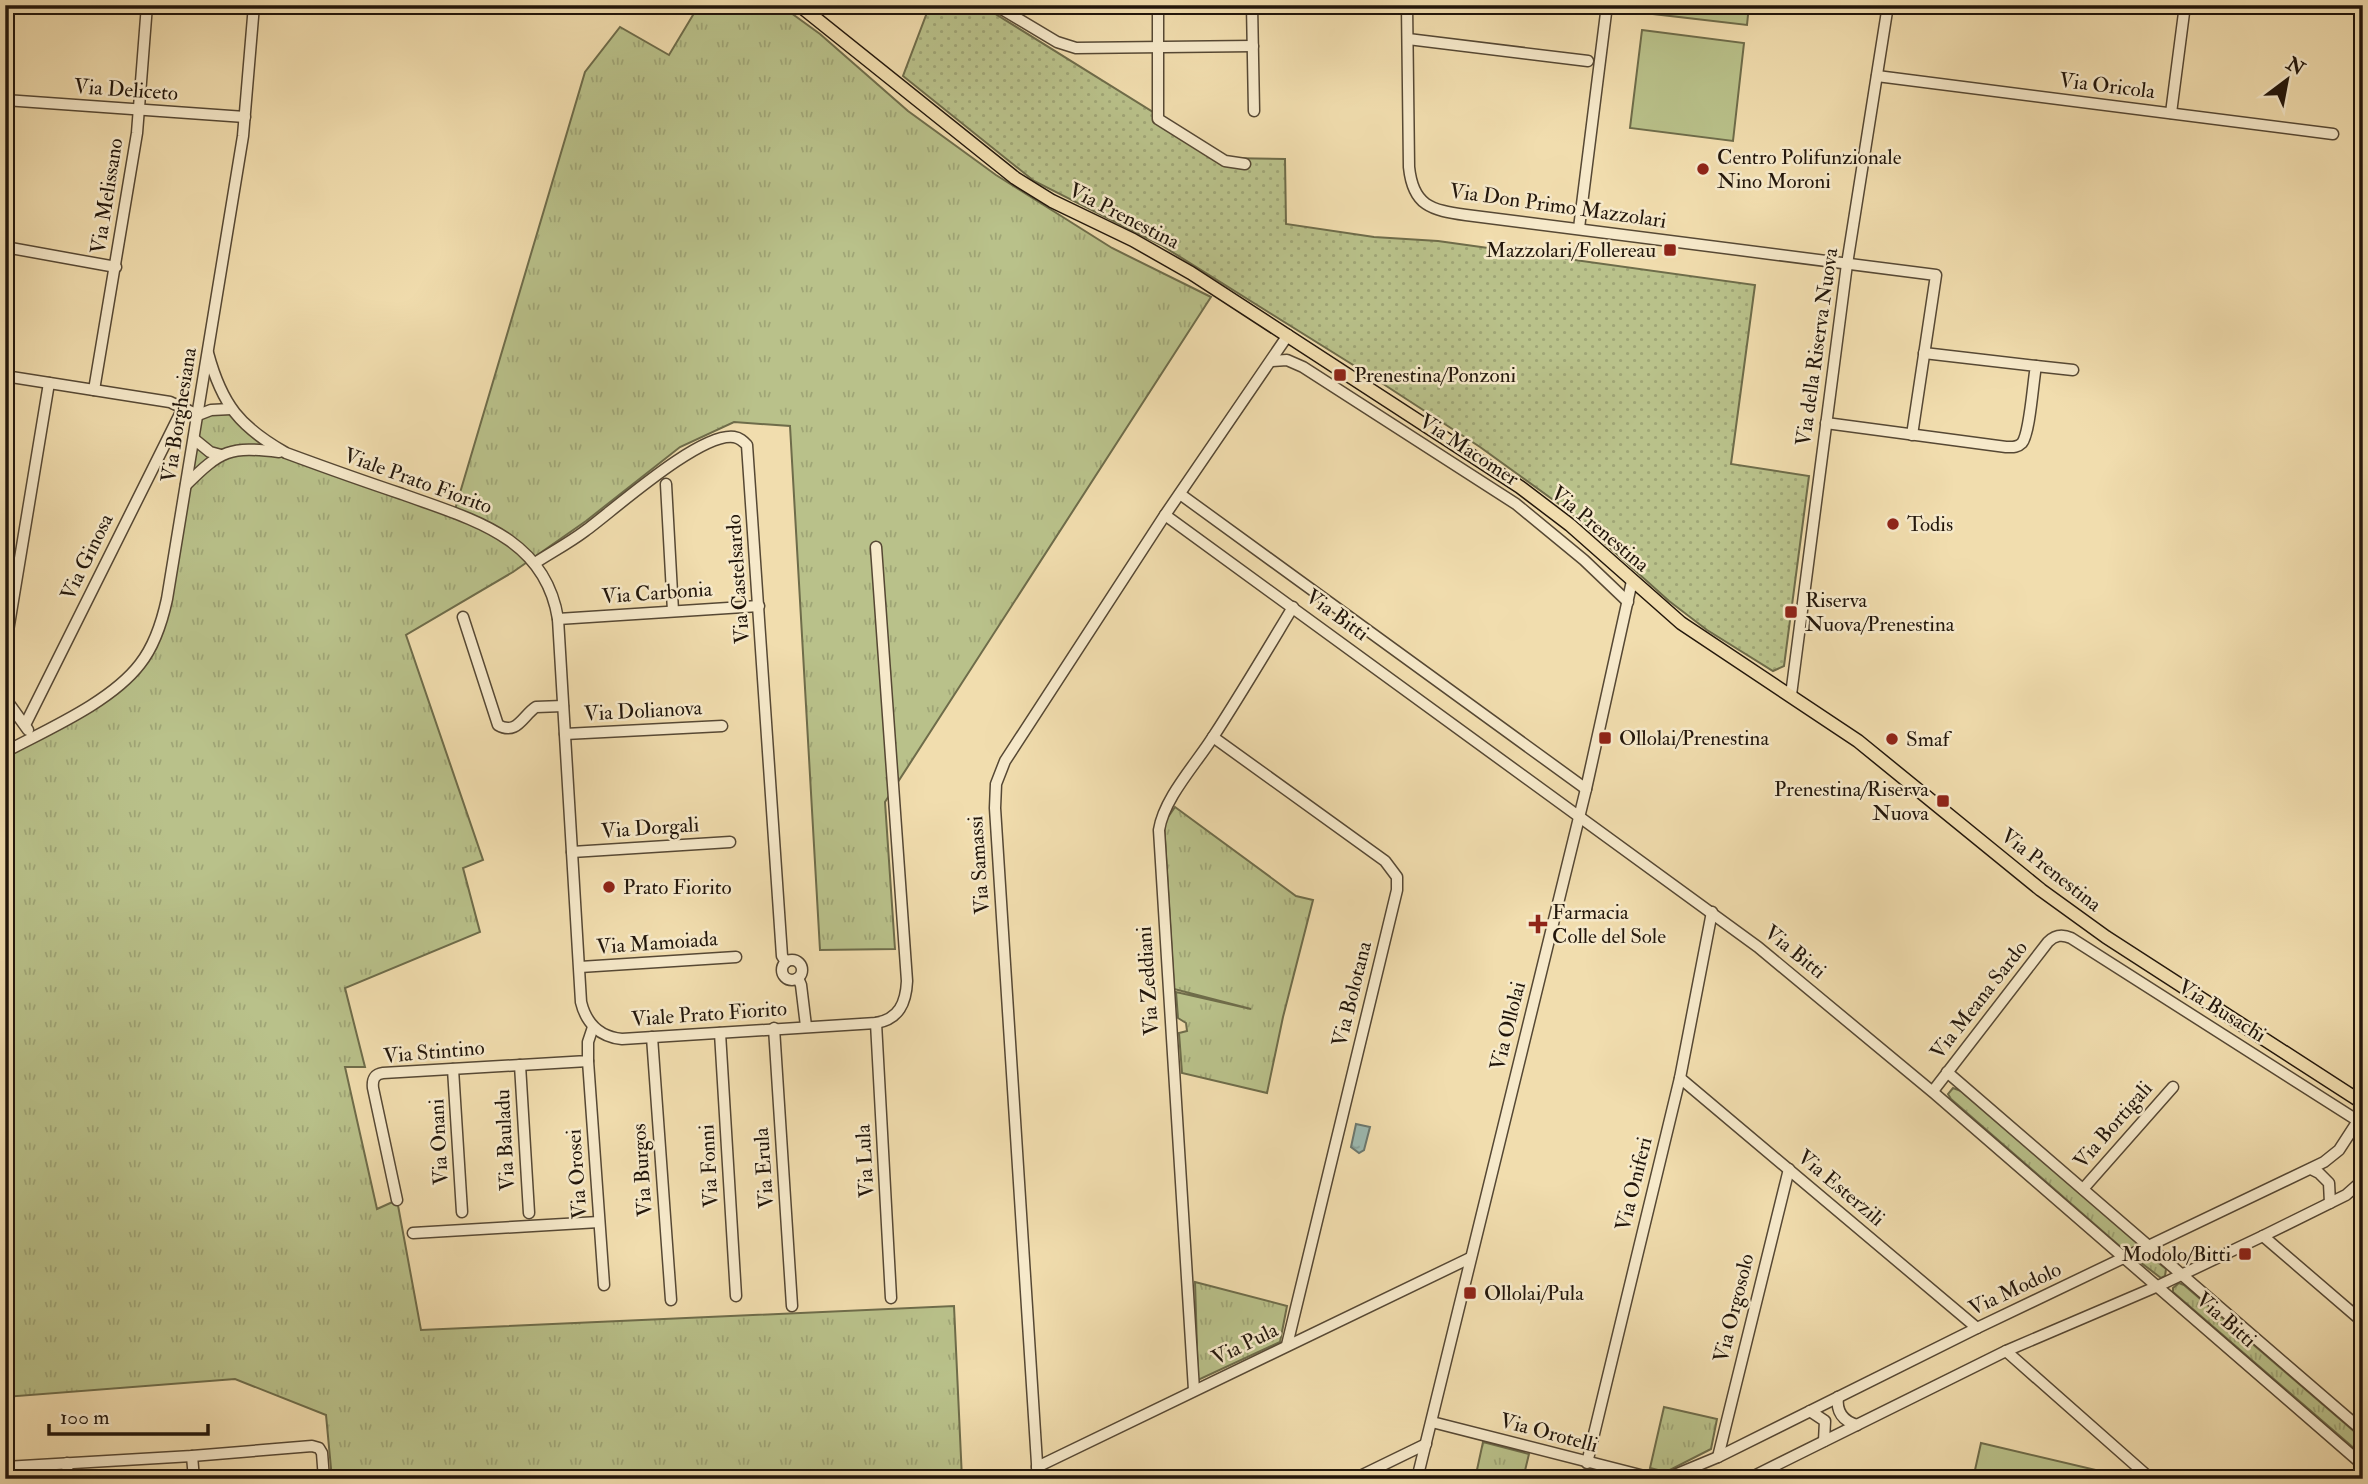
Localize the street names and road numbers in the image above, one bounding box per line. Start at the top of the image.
street label: Via Oricola [2058,67,2157,105]
street label: Via Deliceto [73,73,179,107]
street label: Via Melissano [85,136,129,256]
street label: Via Prenestina [1064,177,1184,256]
street label: Via Don Primo Mazzolari [1448,177,1669,235]
street label: Via della Riserva Nuova [1790,246,1844,448]
street label: Via Borghesiana [155,345,203,484]
street label: Via Macomer [1414,408,1524,492]
street label: Viale Prato Fiorito [340,442,496,520]
street label: Via Prenestina [1545,480,1655,578]
street label: Via Ginosa [54,509,120,605]
street label: Via Castelsardo [720,513,756,645]
street label: Via Carbonia [601,576,713,610]
street label: Via Bitti [1300,583,1374,647]
street label: Via Dolianova [583,694,703,728]
street label: Via Dorgali [600,811,700,845]
street label: Via Samassi [962,814,996,915]
street label: Via Prenestina [1995,822,2107,918]
street label: Via Bitti [1759,919,1832,985]
street label: Via Mamoiada [595,925,719,961]
street label: Via Zeddiani [1131,925,1165,1036]
street label: Via Meana Sardo [1924,935,2034,1065]
street label: Via Bolotana [1326,938,1378,1049]
street label: Via Busachi [2173,973,2271,1049]
street label: Via Ollolai [1484,978,1532,1073]
street label: Viale Prato Fiorito [630,995,788,1033]
street label: Via Stintino [382,1034,486,1070]
street label: Via Bortigali [2068,1075,2159,1174]
street label: Via Bauladu [489,1088,521,1192]
street label: Via Onani [423,1098,455,1186]
street label: Via Burgos [625,1122,659,1218]
street label: Via Fonni [693,1123,725,1208]
street label: Via Lula [850,1123,880,1198]
street label: Via Erula [748,1126,780,1209]
street label: Via Orosei [560,1128,594,1220]
street label: Via Oniferi [1609,1134,1659,1234]
street label: Via Esterzili [1792,1144,1891,1233]
street label: Via Orgosolo [1707,1251,1761,1365]
street label: Via Modolo [1964,1256,2066,1322]
street label: Via Bitti [2190,1286,2262,1354]
street label: Via Pula [1207,1316,1283,1372]
street label: Via Orotelli [1497,1407,1601,1459]

